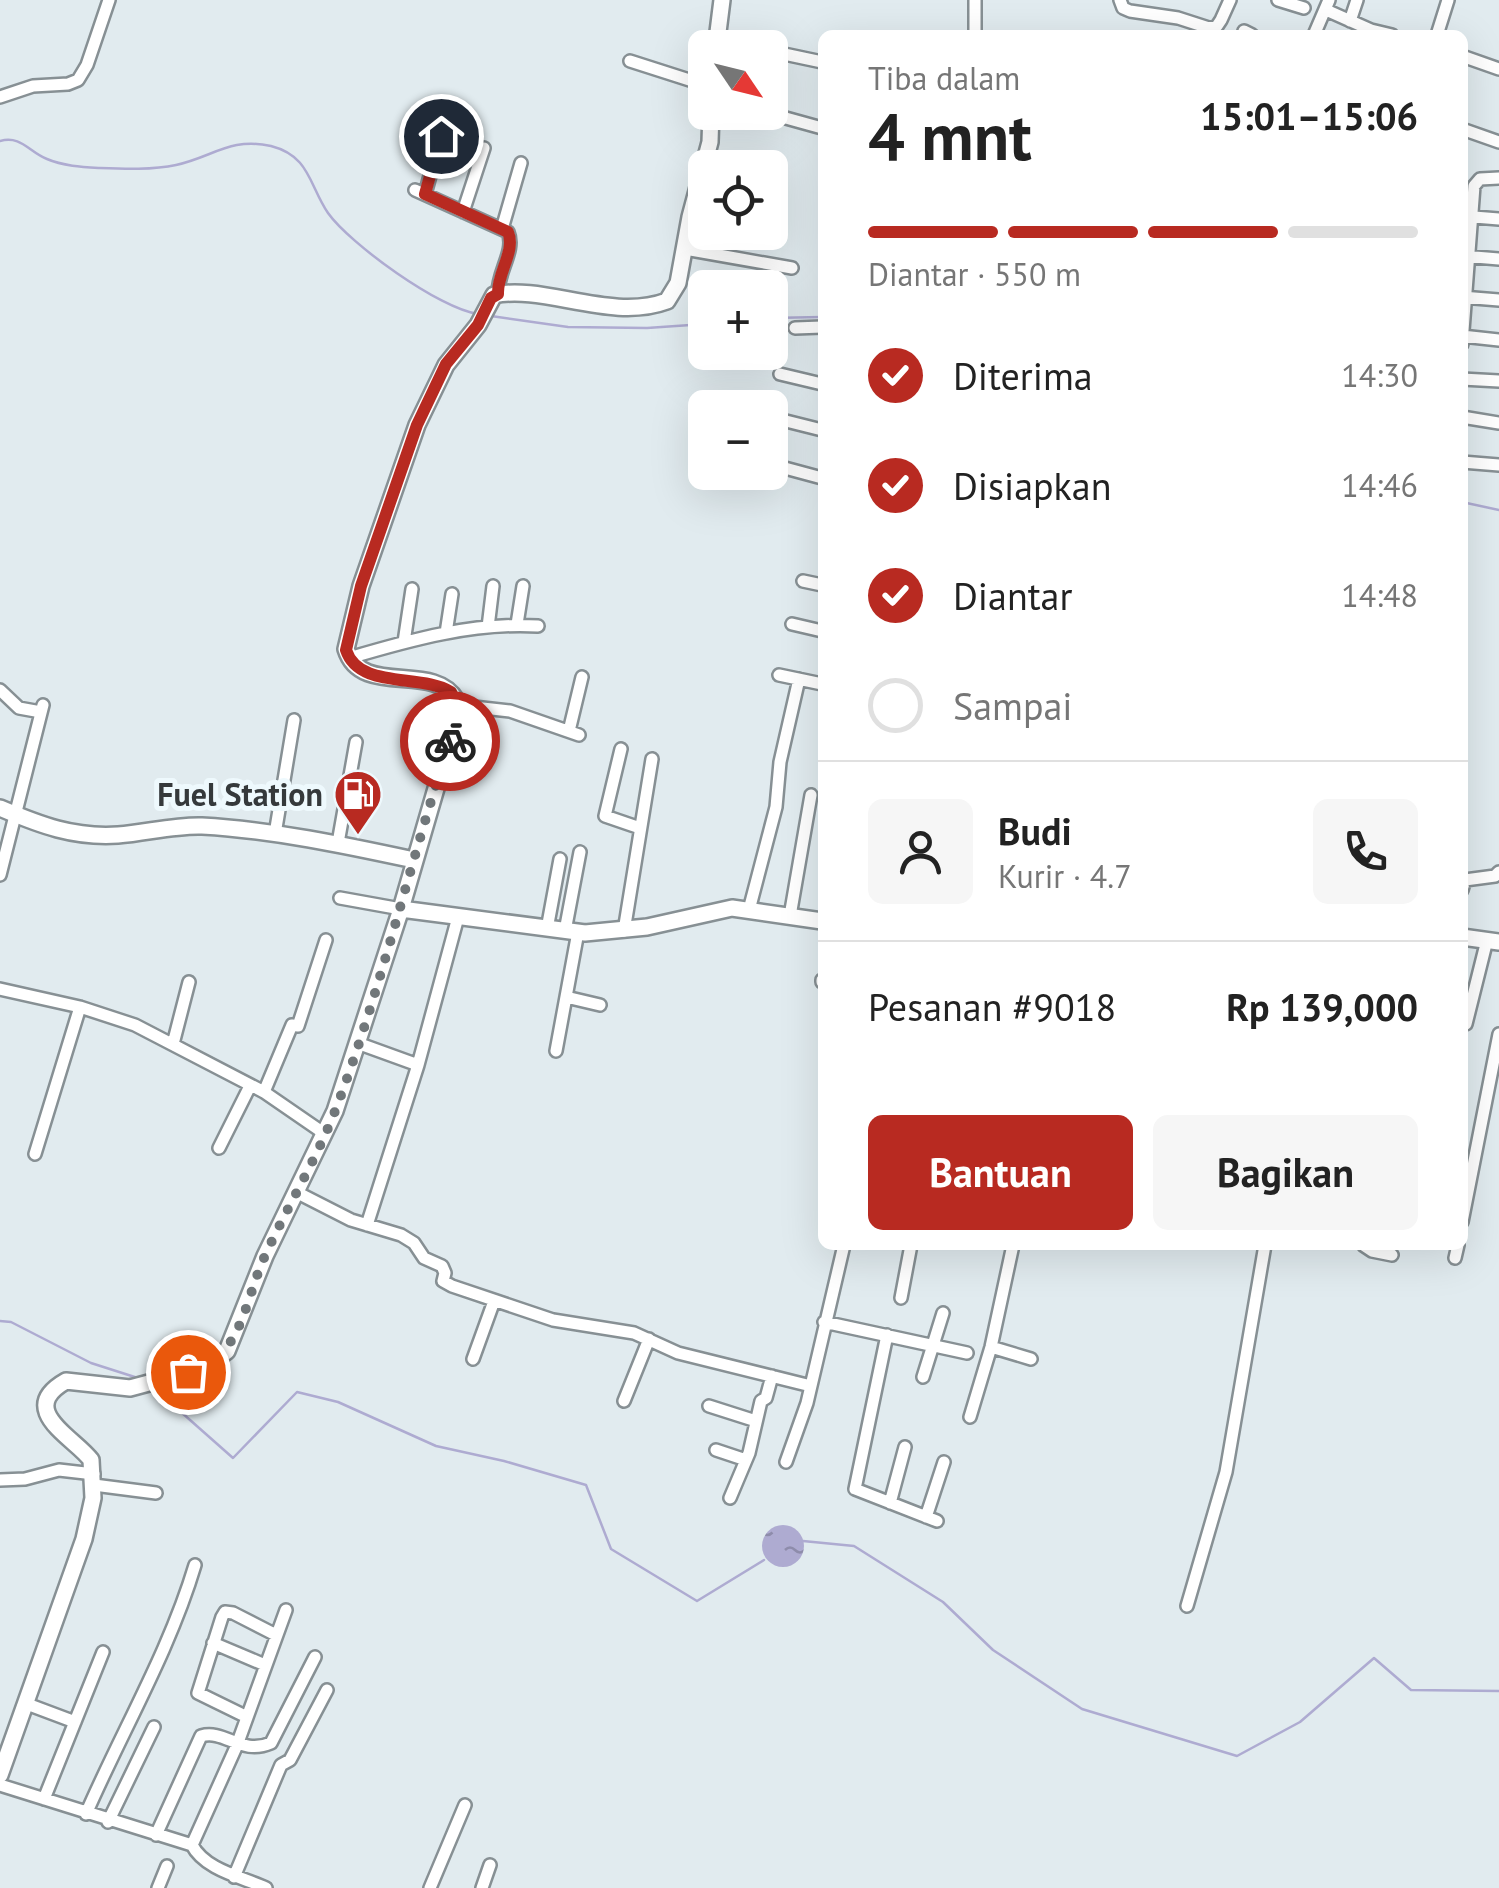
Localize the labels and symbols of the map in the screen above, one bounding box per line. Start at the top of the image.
north arrow [688,30,788,130]
pin [399,94,484,179]
courier [400,691,500,791]
fuel station icon: Fuel Station [332,768,384,836]
place label: Fuel Station [157,773,323,815]
pin [146,1330,231,1415]

